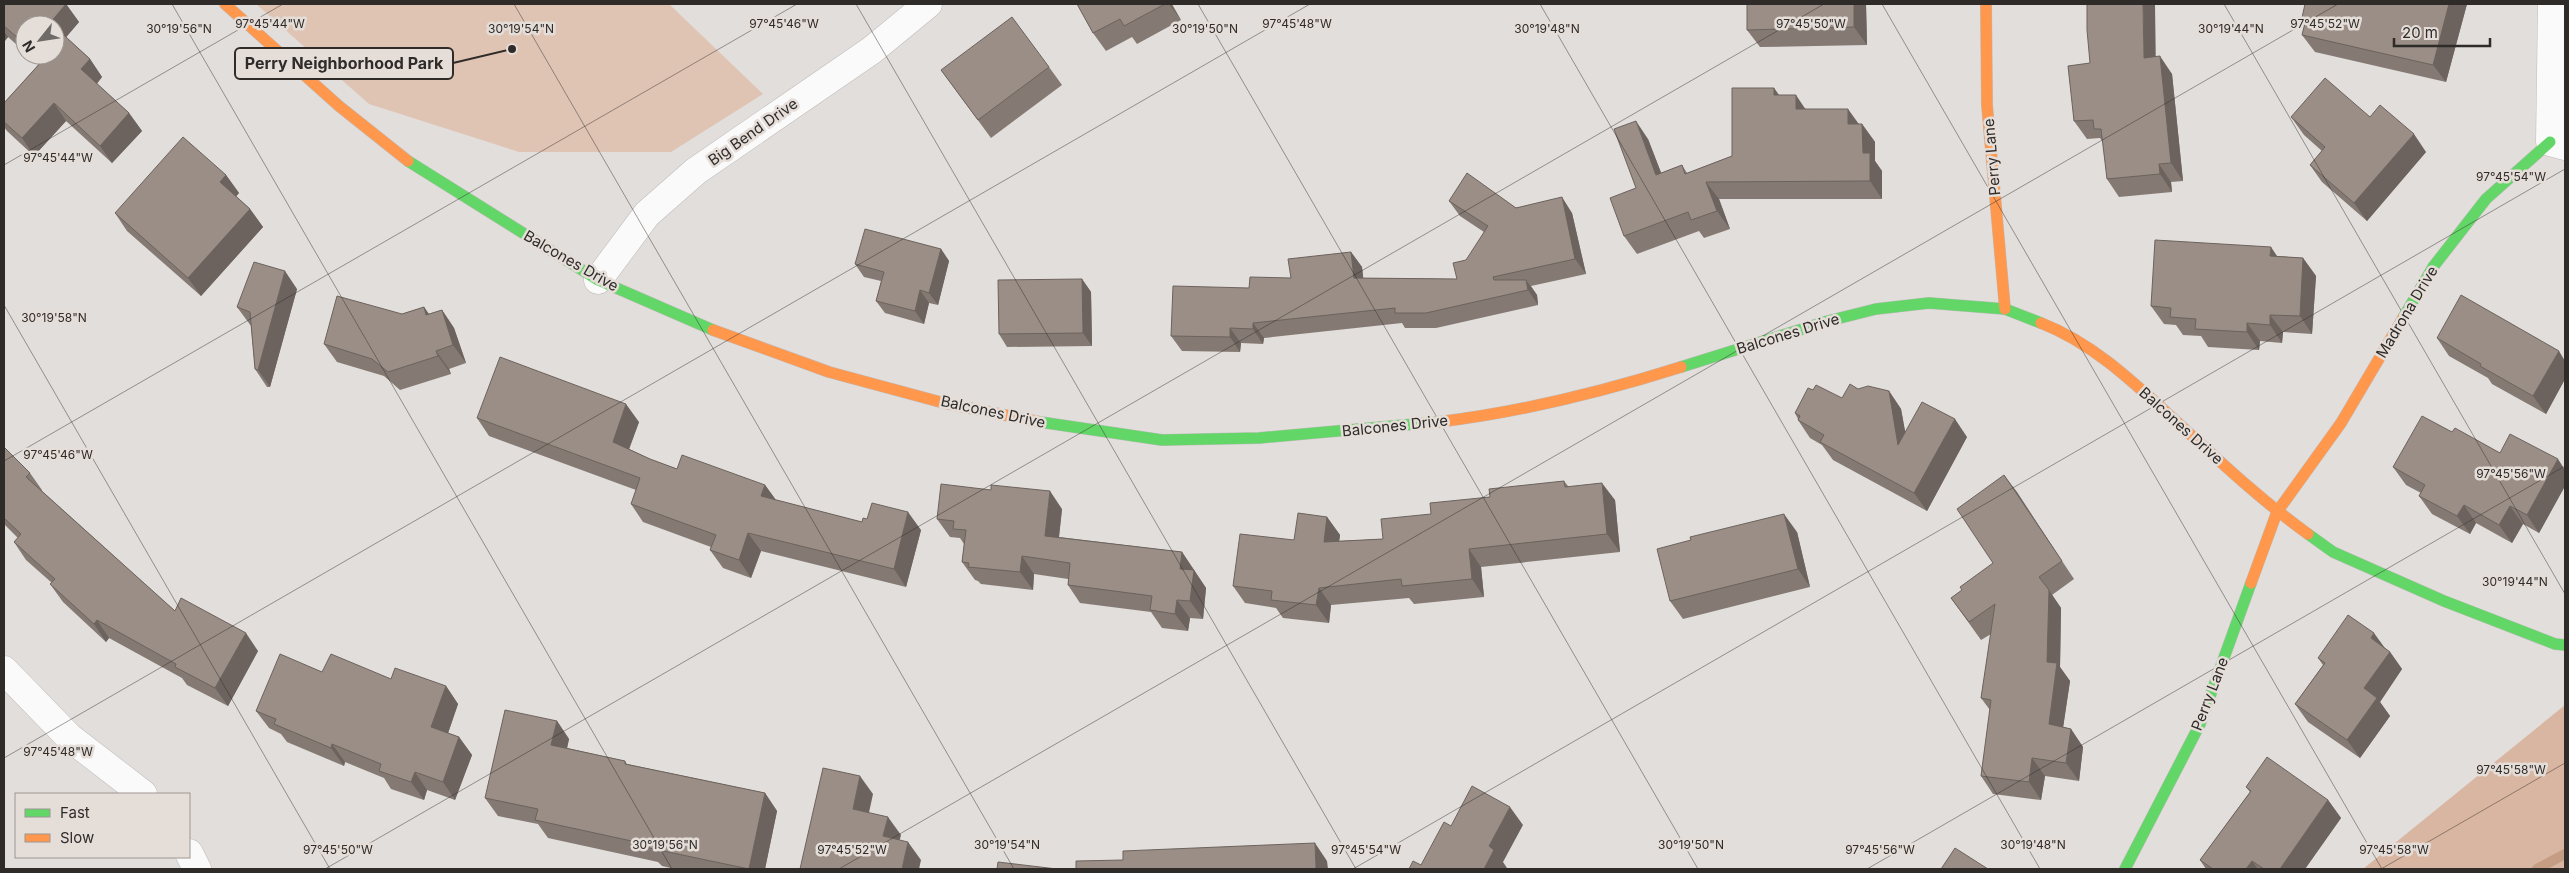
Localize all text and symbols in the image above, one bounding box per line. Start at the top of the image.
north arrow [15,15,65,65]
scale bar [2394,15,2490,47]
text: 97°45'44"W [235,16,305,31]
text: 97°45'46"W [749,16,819,31]
text: 97°45'48"W [1262,16,1332,31]
text: 97°45'50"W [1776,16,1846,31]
text: 97°45'52"W [2290,16,2360,31]
text: 30°19'56"N [146,21,212,36]
text: 30°19'54"N [488,21,554,36]
text: 30°19'50"N [1172,21,1238,36]
text: 30°19'48"N [1514,21,1580,36]
text: 30°19'44"N [2198,21,2264,36]
text: 20 m [2402,23,2438,42]
text: N [18,38,38,56]
callout: Perry Neighborhood Park [235,48,453,79]
text: Perry Neighborhood Park [245,53,444,73]
street label: Big Bend Drive [704,94,801,169]
street label: Perry Lane [1979,118,2004,196]
text: 97°45'44"W [23,150,93,165]
text: 97°45'54"W [2476,169,2546,184]
street label: Balcones Drive [520,226,622,295]
street label: Madrona Drive [2372,262,2442,361]
street label: Balcones Drive [1734,309,1842,358]
text: 30°19'58"N [21,310,87,325]
street label: Balcones Drive [2135,383,2227,468]
street label: Balcones Drive [939,391,1047,432]
street label: Balcones Drive [1341,410,1449,441]
text: 97°45'46"W [23,447,93,462]
text: 97°45'56"W [2476,466,2546,481]
text: 30°19'44"N [2482,574,2548,589]
street label: Perry Lane [2187,654,2232,733]
text: 97°45'48"W [23,744,93,759]
text: 97°45'58"W [2476,762,2546,777]
legend [15,793,190,858]
text: Fast [60,803,90,822]
text: Slow [60,828,94,847]
text: 30°19'56"N [632,837,698,852]
text: 30°19'54"N [974,837,1040,852]
text: 30°19'50"N [1658,837,1724,852]
text: 30°19'48"N [2000,837,2066,852]
text: 97°45'50"W [303,842,373,857]
text: 97°45'52"W [817,842,887,857]
text: 97°45'54"W [1331,842,1401,857]
text: 97°45'56"W [1845,842,1915,857]
text: 97°45'58"W [2359,842,2429,857]

